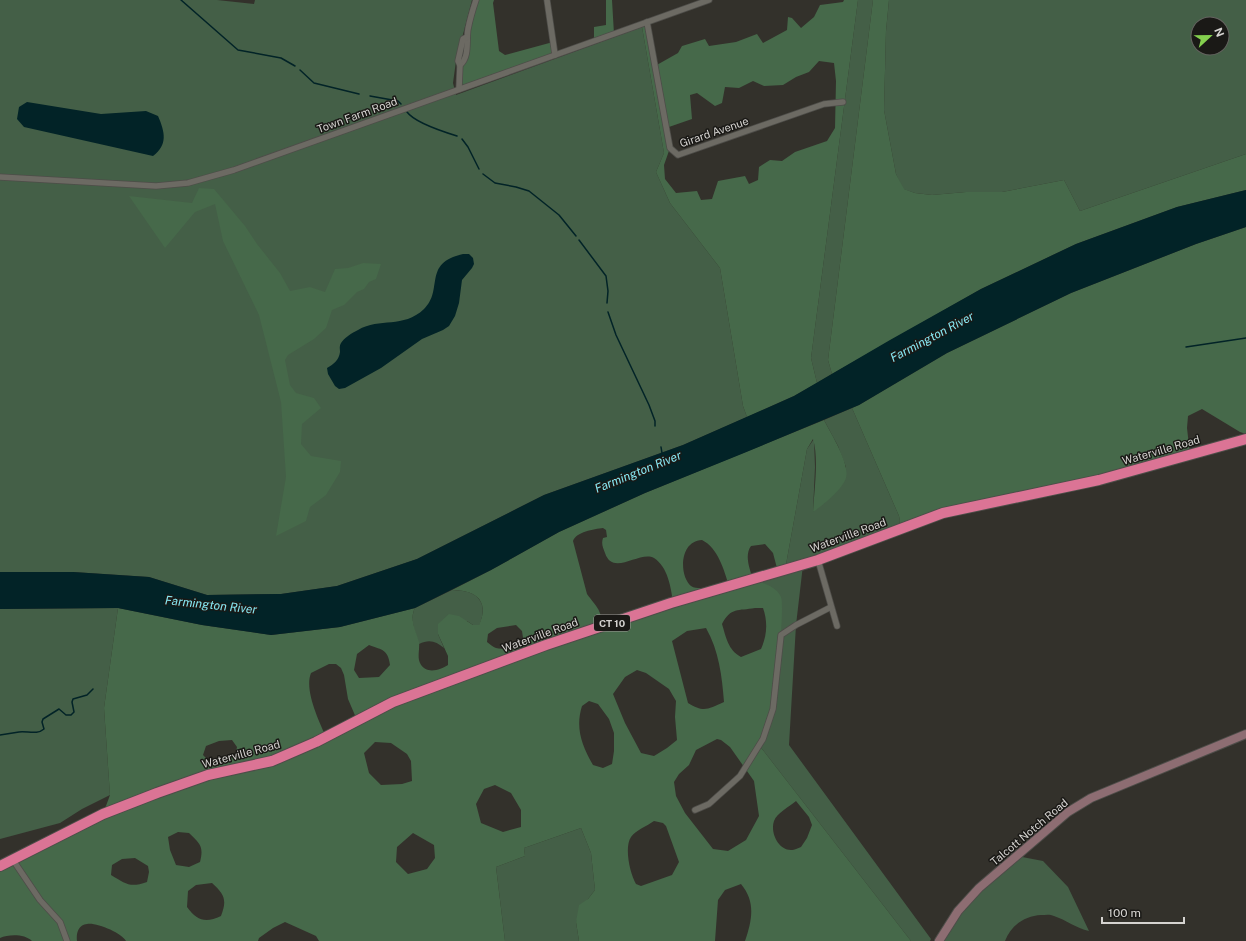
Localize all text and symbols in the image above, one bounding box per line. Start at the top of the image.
north arrow [1190,16,1230,56]
text: N [1212,26,1226,38]
street label: Town Farm Road [315,95,399,135]
street label: Girard Avenue [678,115,750,149]
water label: Farmington River [888,309,977,365]
street label: Waterville Road [1121,433,1201,467]
water label: Farmington River [593,448,684,496]
street label: Waterville Road [808,516,888,554]
water label: Farmington River [164,593,258,617]
road number: CT 10 [594,615,630,631]
street label: Waterville Road [500,616,580,654]
street label: Waterville Road [201,738,281,770]
street label: Talcott Notch Road [988,796,1070,868]
scale bar [1102,899,1184,925]
text: 100 m [1108,906,1141,920]

